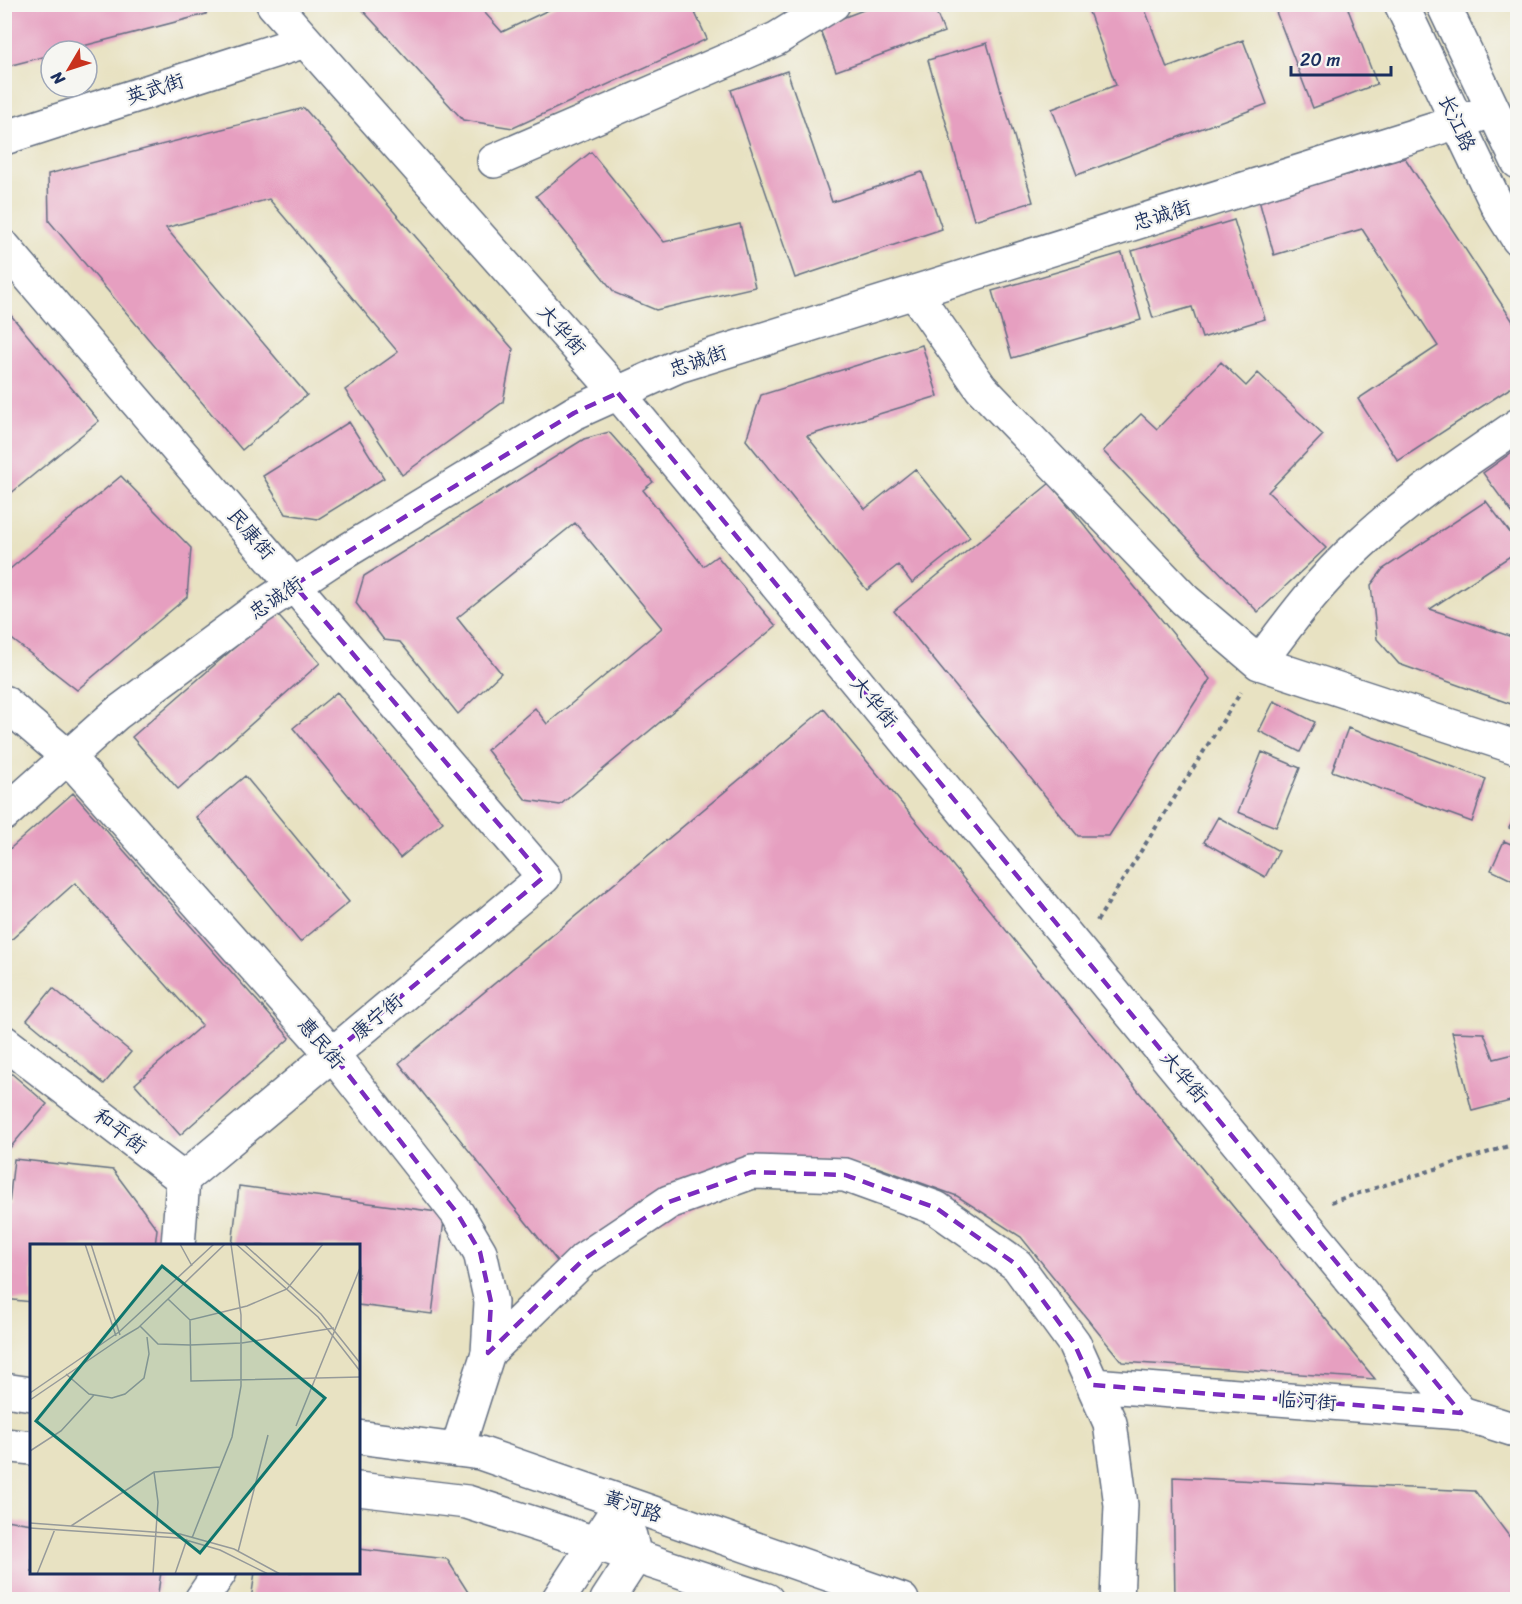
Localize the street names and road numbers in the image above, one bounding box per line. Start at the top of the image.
street label: 英武街 [121,63,189,115]
street label: 长江路 [1428,88,1486,158]
street label: 忠诚街 [1128,189,1196,241]
street label: 大华街 [529,296,595,364]
street label: 忠诚街 [664,335,732,387]
street label: 民康街 [218,500,284,568]
street label: 忠诚街 [241,567,311,629]
street label: 大华街 [841,668,907,736]
street label: 康宁街 [343,984,411,1050]
street label: 惠民街 [288,1009,354,1077]
street label: 大华街 [1151,1043,1217,1111]
street label: 和平街 [86,1099,154,1163]
street label: 临河街 [1276,1381,1338,1421]
street label: 黄河路 [599,1480,668,1533]

